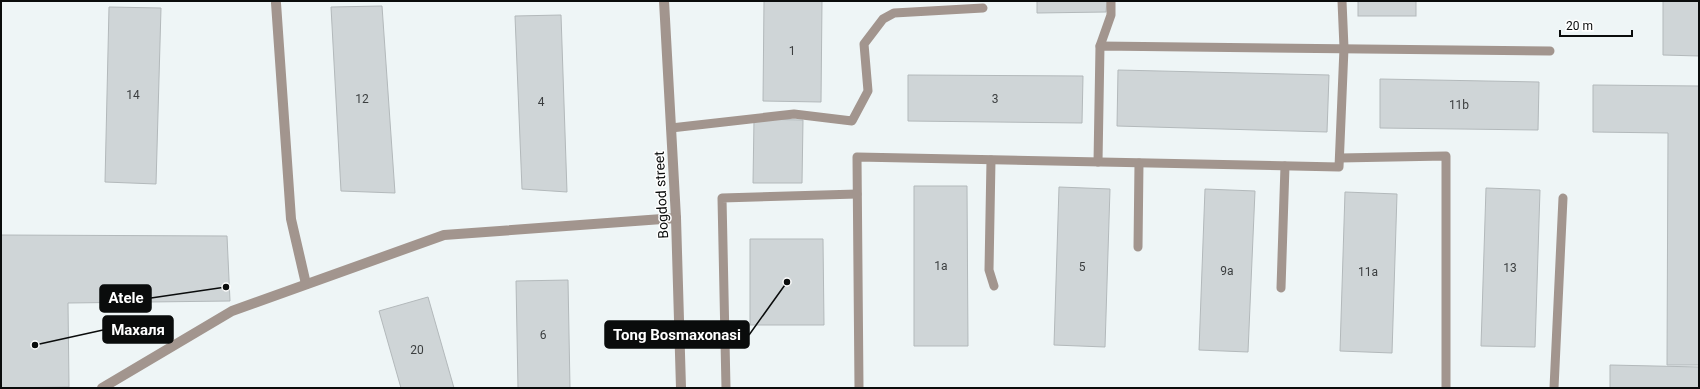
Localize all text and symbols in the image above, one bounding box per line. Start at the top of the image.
scale bar [1560,12,1632,38]
text: 20 m [1566,19,1593,33]
house number: 1 [789,44,795,58]
house number: 14 [126,88,140,102]
house number: 12 [355,92,369,106]
house number: 3 [992,92,998,106]
house number: 4 [538,95,545,109]
house number: 11b [1449,98,1469,112]
street label: Bogdod street [651,150,671,239]
house number: 1a [934,259,948,273]
house number: 5 [1079,260,1086,274]
house number: 13 [1503,261,1517,275]
house number: 9a [1220,264,1234,278]
house number: 11a [1358,265,1378,279]
callout: Atele [100,285,151,312]
text: Atele [108,289,144,307]
callout: Махаля [103,316,173,343]
text: Махаля [111,321,165,339]
callout: Tong Bosmaxonasi [605,321,749,348]
text: Tong Bosmaxonasi [613,326,741,344]
house number: 6 [540,328,547,342]
house number: 20 [410,343,424,357]

